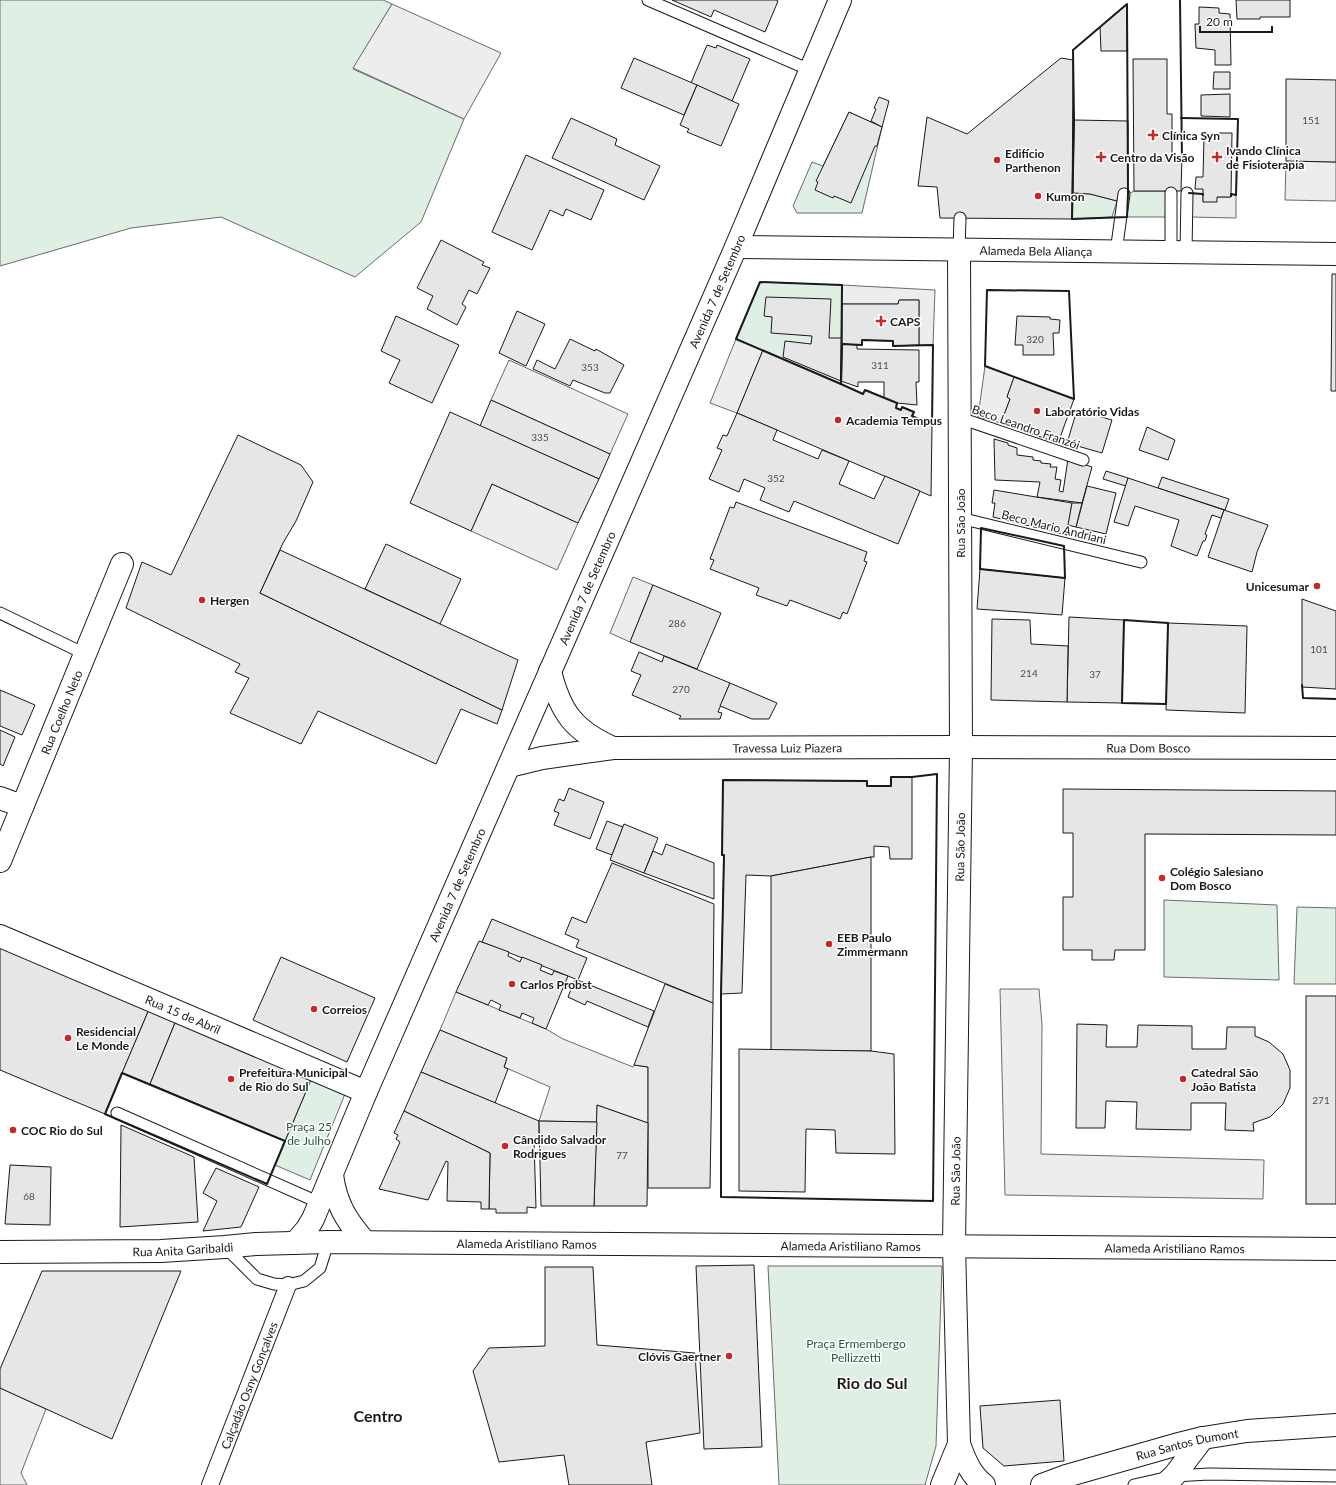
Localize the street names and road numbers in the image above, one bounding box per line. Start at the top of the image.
street label: Avenida 7 de Setembro [685,232,748,350]
street label: Alameda Bela Aliança [980,242,1092,259]
street label: Beco Leandro Franzói [970,401,1082,453]
street label: Rua São João [953,488,968,558]
street label: Beco Mario Andriani [1000,507,1108,547]
street label: Avenida 7 de Setembro [555,529,618,647]
street label: Rua Coelho Neto [37,667,85,757]
street label: Travessa Luiz Piazera [733,740,842,755]
street label: Rua Dom Bosco [1106,740,1191,755]
street label: Rua São João [952,812,968,882]
street label: Avenida 7 de Setembro [425,825,488,944]
street label: Rua 15 de Abril [143,991,223,1037]
street label: Rua São João [947,1136,963,1206]
street label: Alameda Aristiliano Ramos [457,1235,597,1251]
street label: Alameda Aristiliano Ramos [781,1238,921,1254]
street label: Rua Anita Garibaldi [133,1239,234,1259]
street label: Alameda Aristiliano Ramos [1105,1240,1245,1256]
street label: Calçadão Osny Gonçalves [217,1319,281,1451]
street label: Rua Santos Dumont [1134,1425,1240,1463]

